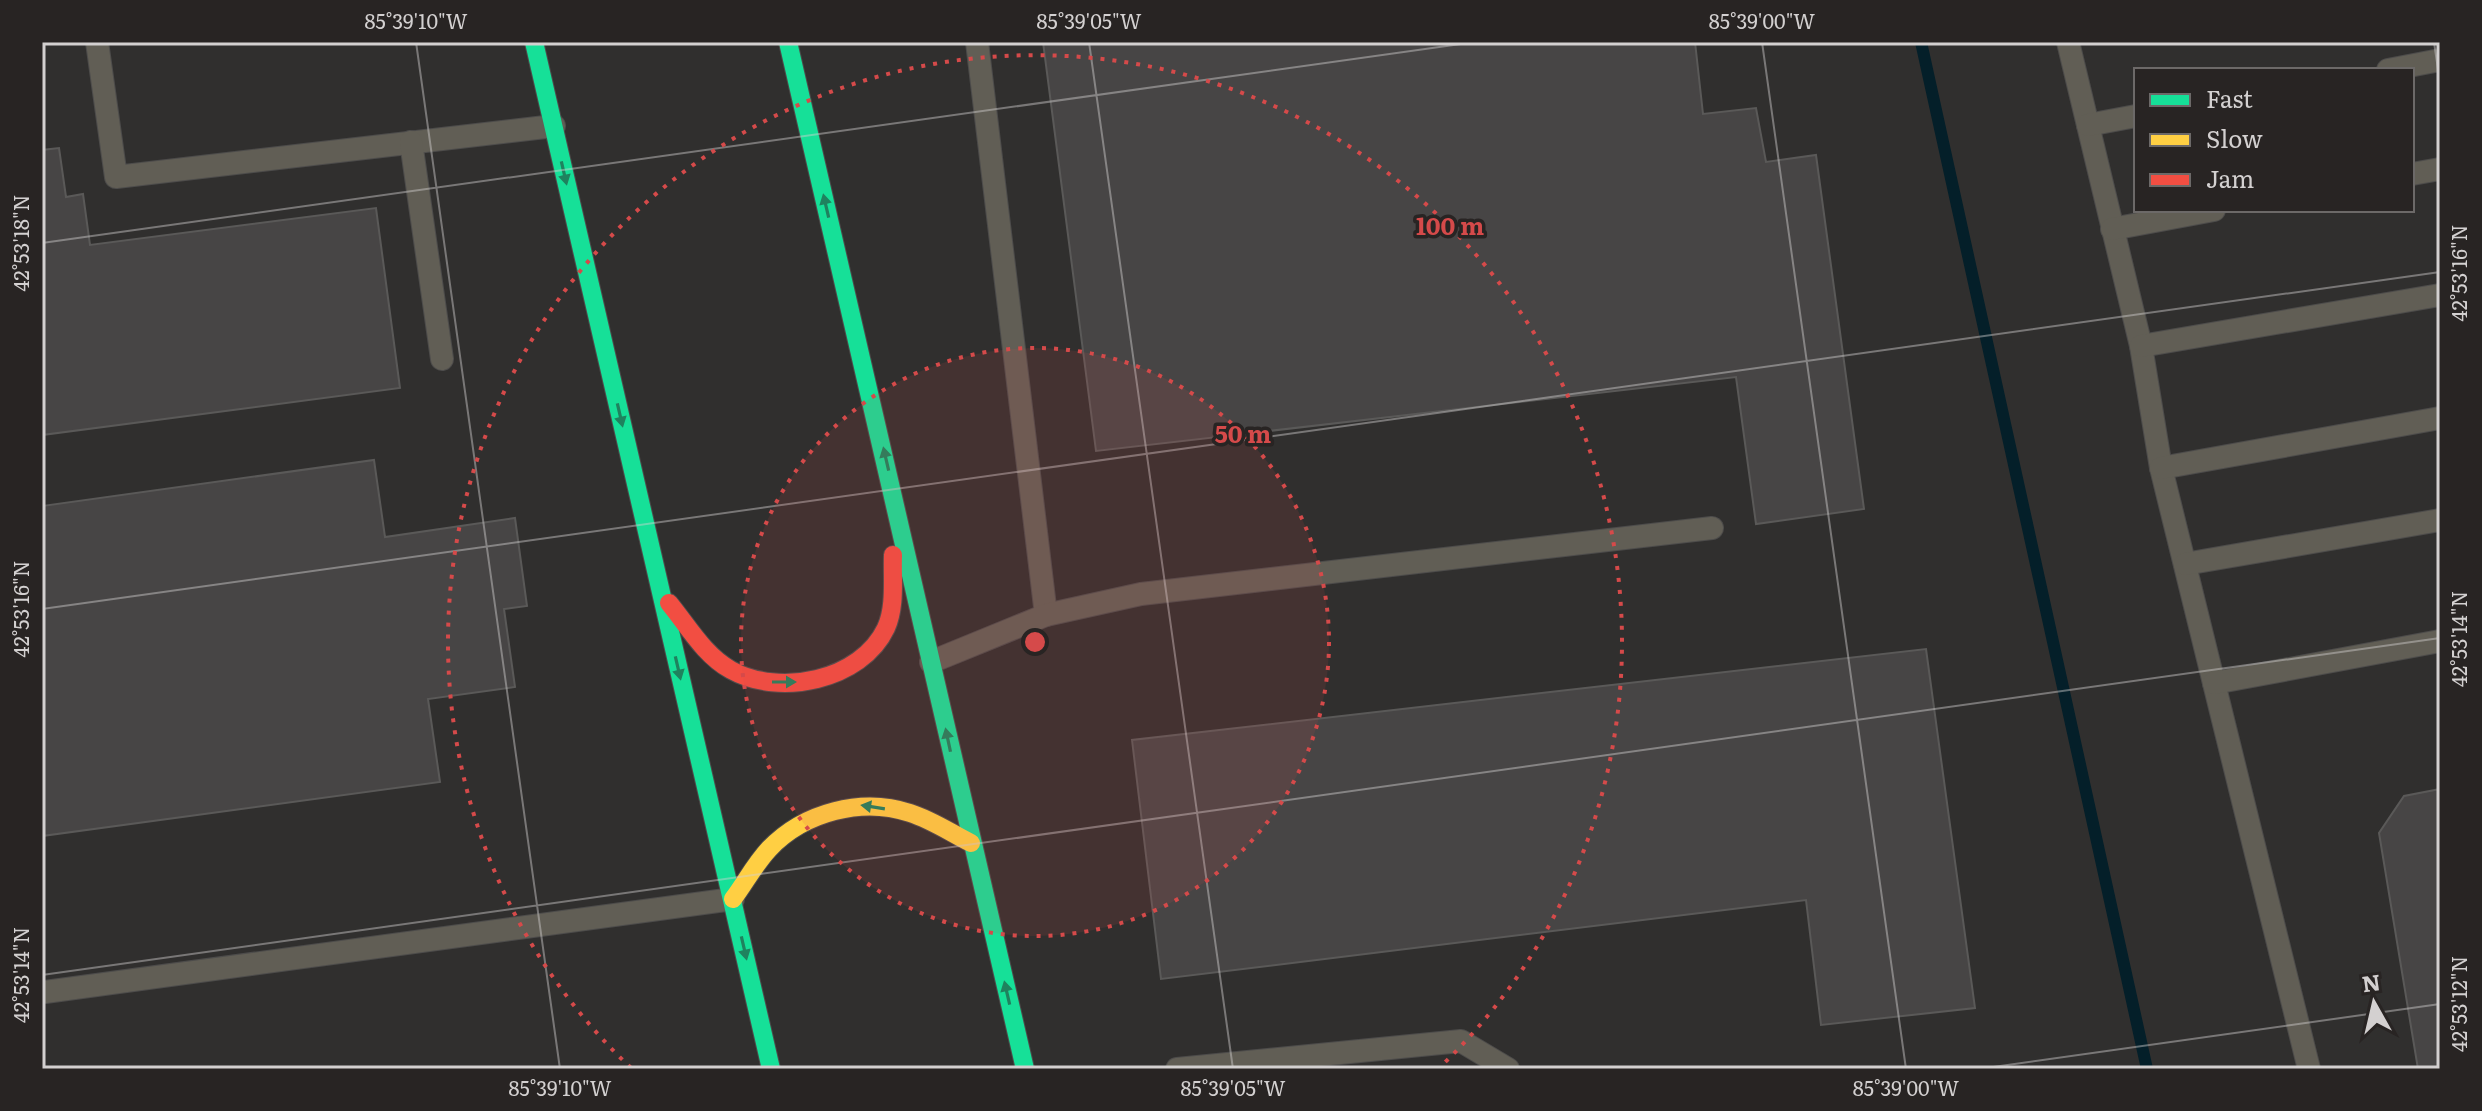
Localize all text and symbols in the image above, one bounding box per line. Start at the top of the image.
text: 85°39'10"W [364,5,468,35]
text: 85°39'05"W [1036,5,1142,35]
text: 85°39'00"W [1709,5,1815,35]
legend [2134,68,2414,212]
text: Fast [2206,80,2253,115]
text: Slow [2206,120,2263,155]
one-way arrow [558,160,571,185]
text: Jam [2206,160,2254,195]
one-way arrow [819,193,832,218]
text: 42°53'18"N [5,194,35,292]
text: 100 m [1416,207,1484,242]
text: 42°53'16"N [2443,225,2473,321]
one-way arrow [614,403,626,428]
text: 50 m [1215,415,1271,450]
one-way arrow [879,446,891,471]
text: 42°53'16"N [5,561,35,657]
text: 42°53'14"N [2443,591,2473,687]
centre of rings [1021,628,1049,656]
one-way arrow [672,656,685,681]
one-way arrow [772,676,797,688]
one-way arrow [941,727,954,752]
one-way arrow [860,801,885,813]
text: 42°53'14"N [5,927,35,1023]
one-way arrow [738,936,751,961]
text: 42°53'12"N [2443,956,2473,1052]
north arrow [2334,963,2414,1043]
text: N [2360,964,2382,999]
one-way arrow [1000,980,1013,1005]
text: 85°39'10"W [508,1072,612,1102]
text: 85°39'05"W [1180,1072,1286,1102]
text: 85°39'00"W [1853,1072,1959,1102]

